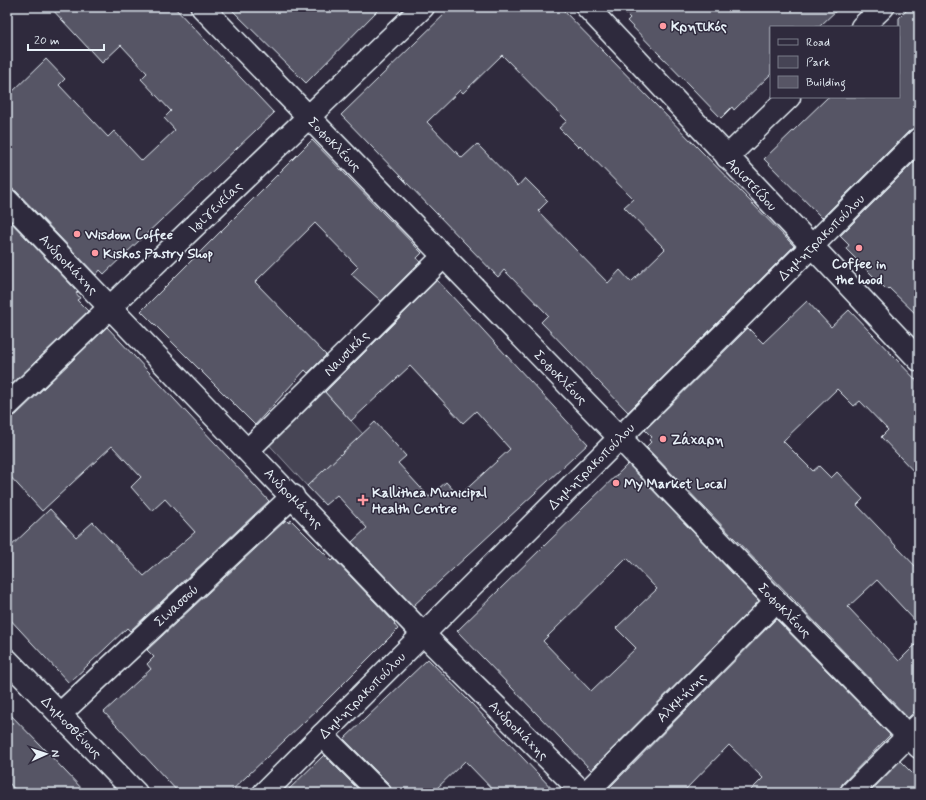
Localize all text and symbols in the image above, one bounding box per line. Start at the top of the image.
place label: Κρητικός [671,18,727,36]
marker: Κρητικός [658,21,668,31]
scale bar [28,26,104,52]
legend [770,26,900,98]
text: 20 m [34,33,60,49]
text: Road [806,35,830,51]
text: Park [806,55,830,71]
text: Building [806,75,846,92]
street label: Σοφοκλέους [304,113,366,176]
street label: Αριστείδου [722,154,781,215]
street label: Ιφιγενείας [185,178,246,238]
street label: Δημητρακοπούλου [774,190,869,285]
place label: Wisdom Coffee [84,226,173,244]
marker: Wisdom Coffee [72,229,82,239]
street label: Ανδρομάχης [35,231,102,299]
marker: Coffee in the hood [854,243,864,253]
place label: Kiskos Pastry Shop [103,245,214,263]
marker: Kiskos Pastry Shop [90,248,100,258]
place label: Coffee in the hood [832,255,886,289]
street label: Ναυσικάς [320,327,373,380]
street label: Σοφοκλέους [530,346,592,409]
street label: Δημητρακοπούλου [544,419,639,514]
place label: Ζάχαρη [671,431,724,449]
marker: Ζάχαρη [658,434,668,444]
street label: Ανδρομάχης [260,465,327,533]
place label: My Market Local [624,475,727,493]
marker: My Market Local [611,478,621,488]
place label: Kallithea Municipal Health Centre [372,484,488,518]
marker: Kallithea Municipal Health Centre [357,494,369,506]
street label: Σοφοκλέους [754,579,816,642]
street label: Σινασσού [151,581,203,631]
street label: Δημητρακοπούλου [315,648,410,743]
street label: Αλκμήνης [653,669,710,726]
street label: Δημοσθένους [37,692,106,763]
street label: Ανδρομάχης [485,697,552,764]
north arrow [26,734,66,774]
text: N [48,750,62,758]

